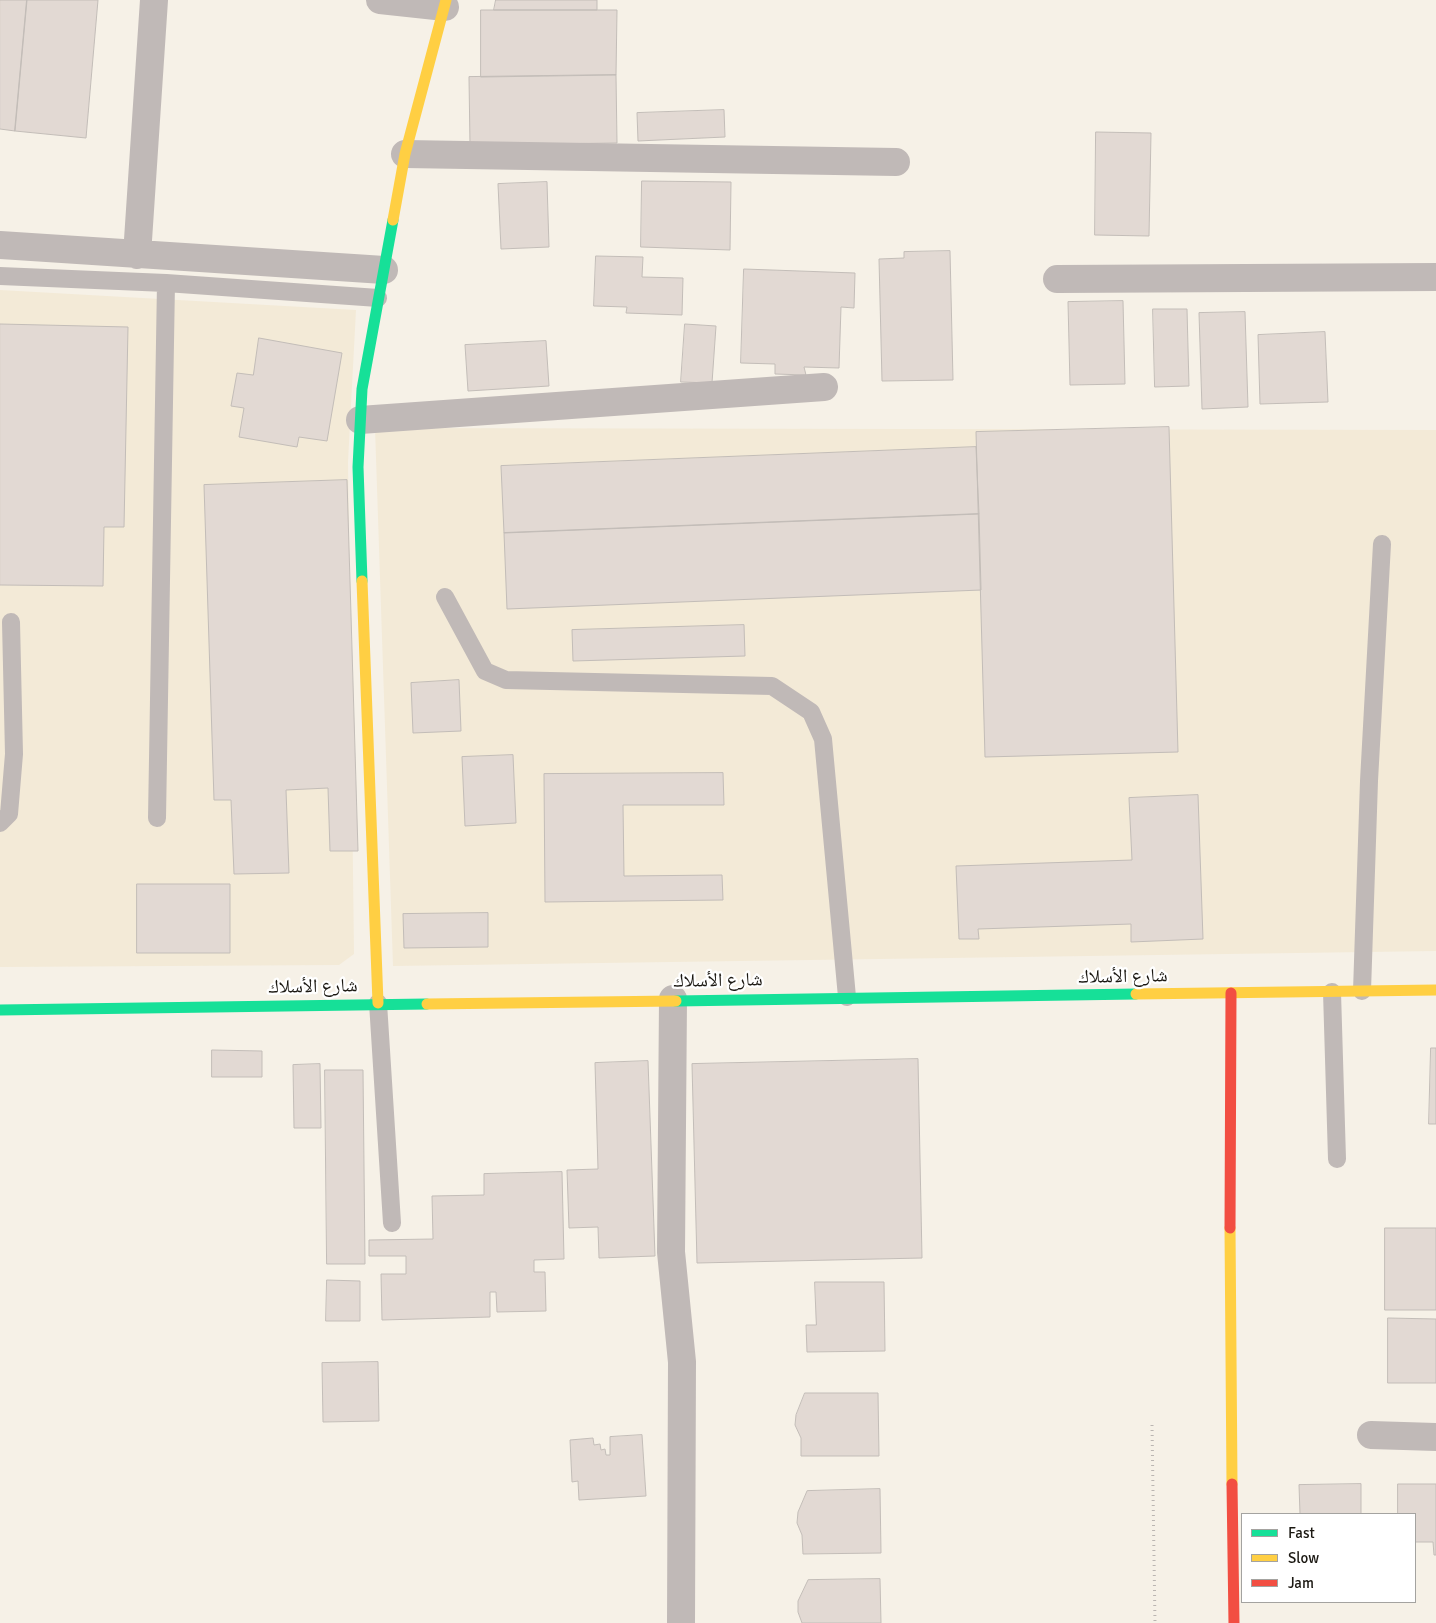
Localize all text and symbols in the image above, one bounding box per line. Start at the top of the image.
street label: شارع الأسلاك [1078,965,1168,989]
street label: شارع الأسلاك [673,969,763,993]
street label: شارع الأسلاك [268,975,358,999]
legend [1241,1513,1416,1603]
text: Fast [1288,1524,1315,1542]
text: Slow [1288,1549,1319,1567]
text: Jam [1288,1574,1314,1592]

